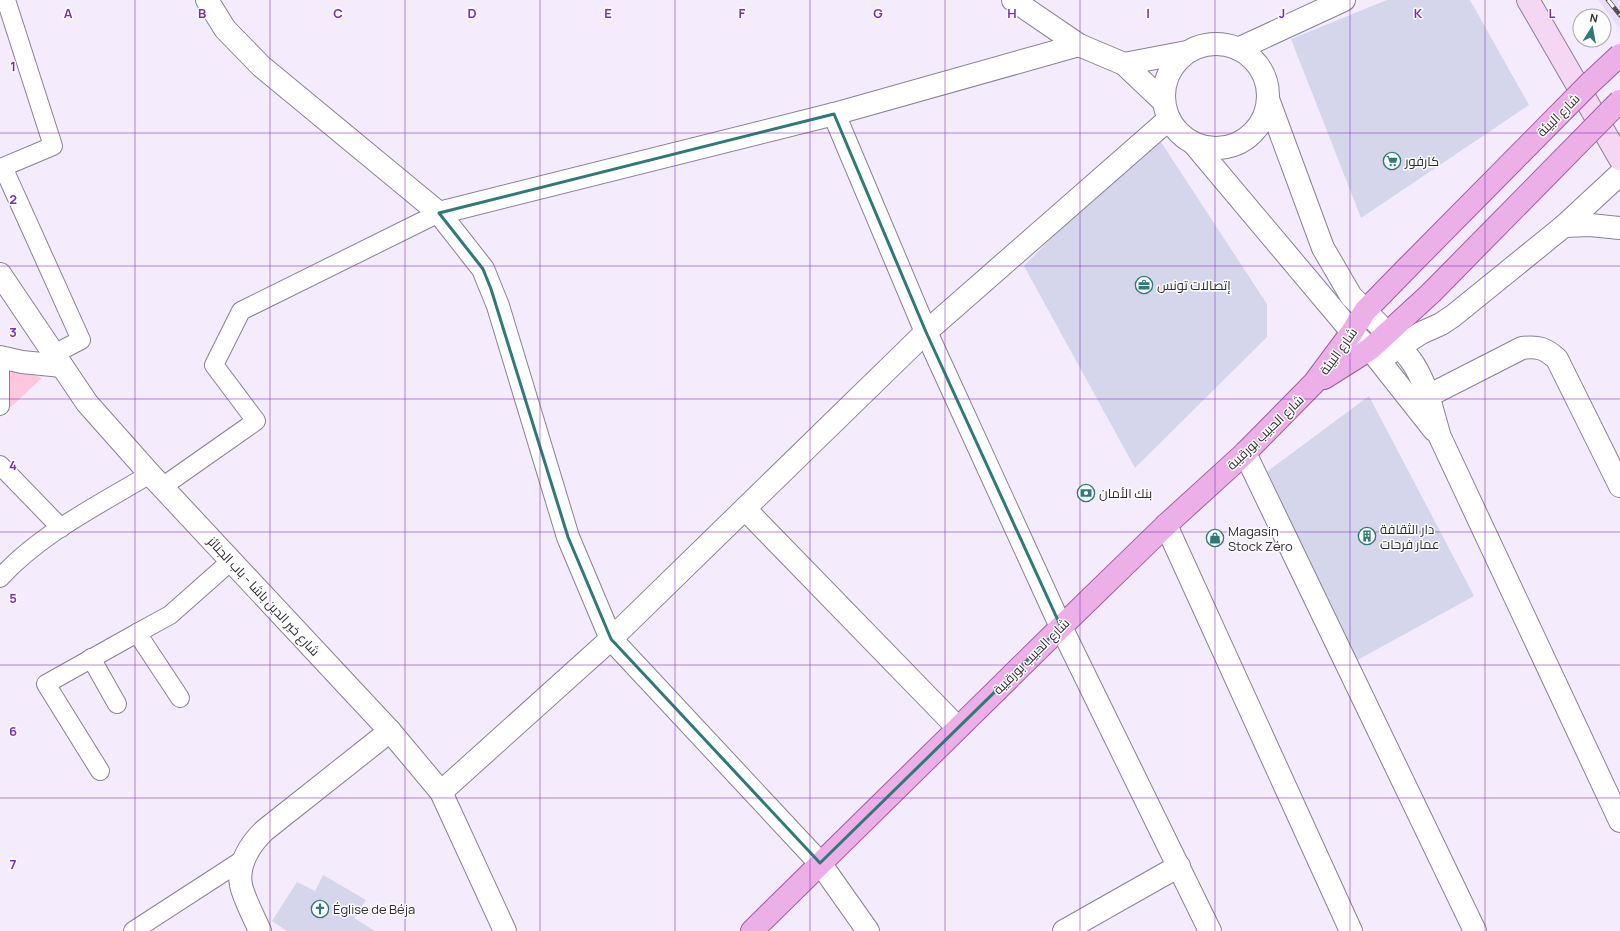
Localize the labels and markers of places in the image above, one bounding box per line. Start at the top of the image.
supermarket icon: كارفور [1382,151,1402,171]
place label: كارفور [1404,152,1439,170]
office icon: إتصالات تونس [1134,275,1154,295]
place label: إتصالات تونس [1157,276,1231,294]
bank icon: بنك الأمان [1076,483,1096,503]
place label: بنك الأمان [1099,484,1152,502]
place label: دار الثقافة عمار فرحات [1380,520,1439,553]
place label: Magasin Stock Zéro [1228,522,1293,555]
building icon: دار الثقافة عمار فرحات [1357,526,1377,546]
shop icon: Magasin Stock Zéro [1205,528,1225,548]
church icon: Église de Béja [310,899,330,919]
place label: Église de Béja [333,900,415,918]

